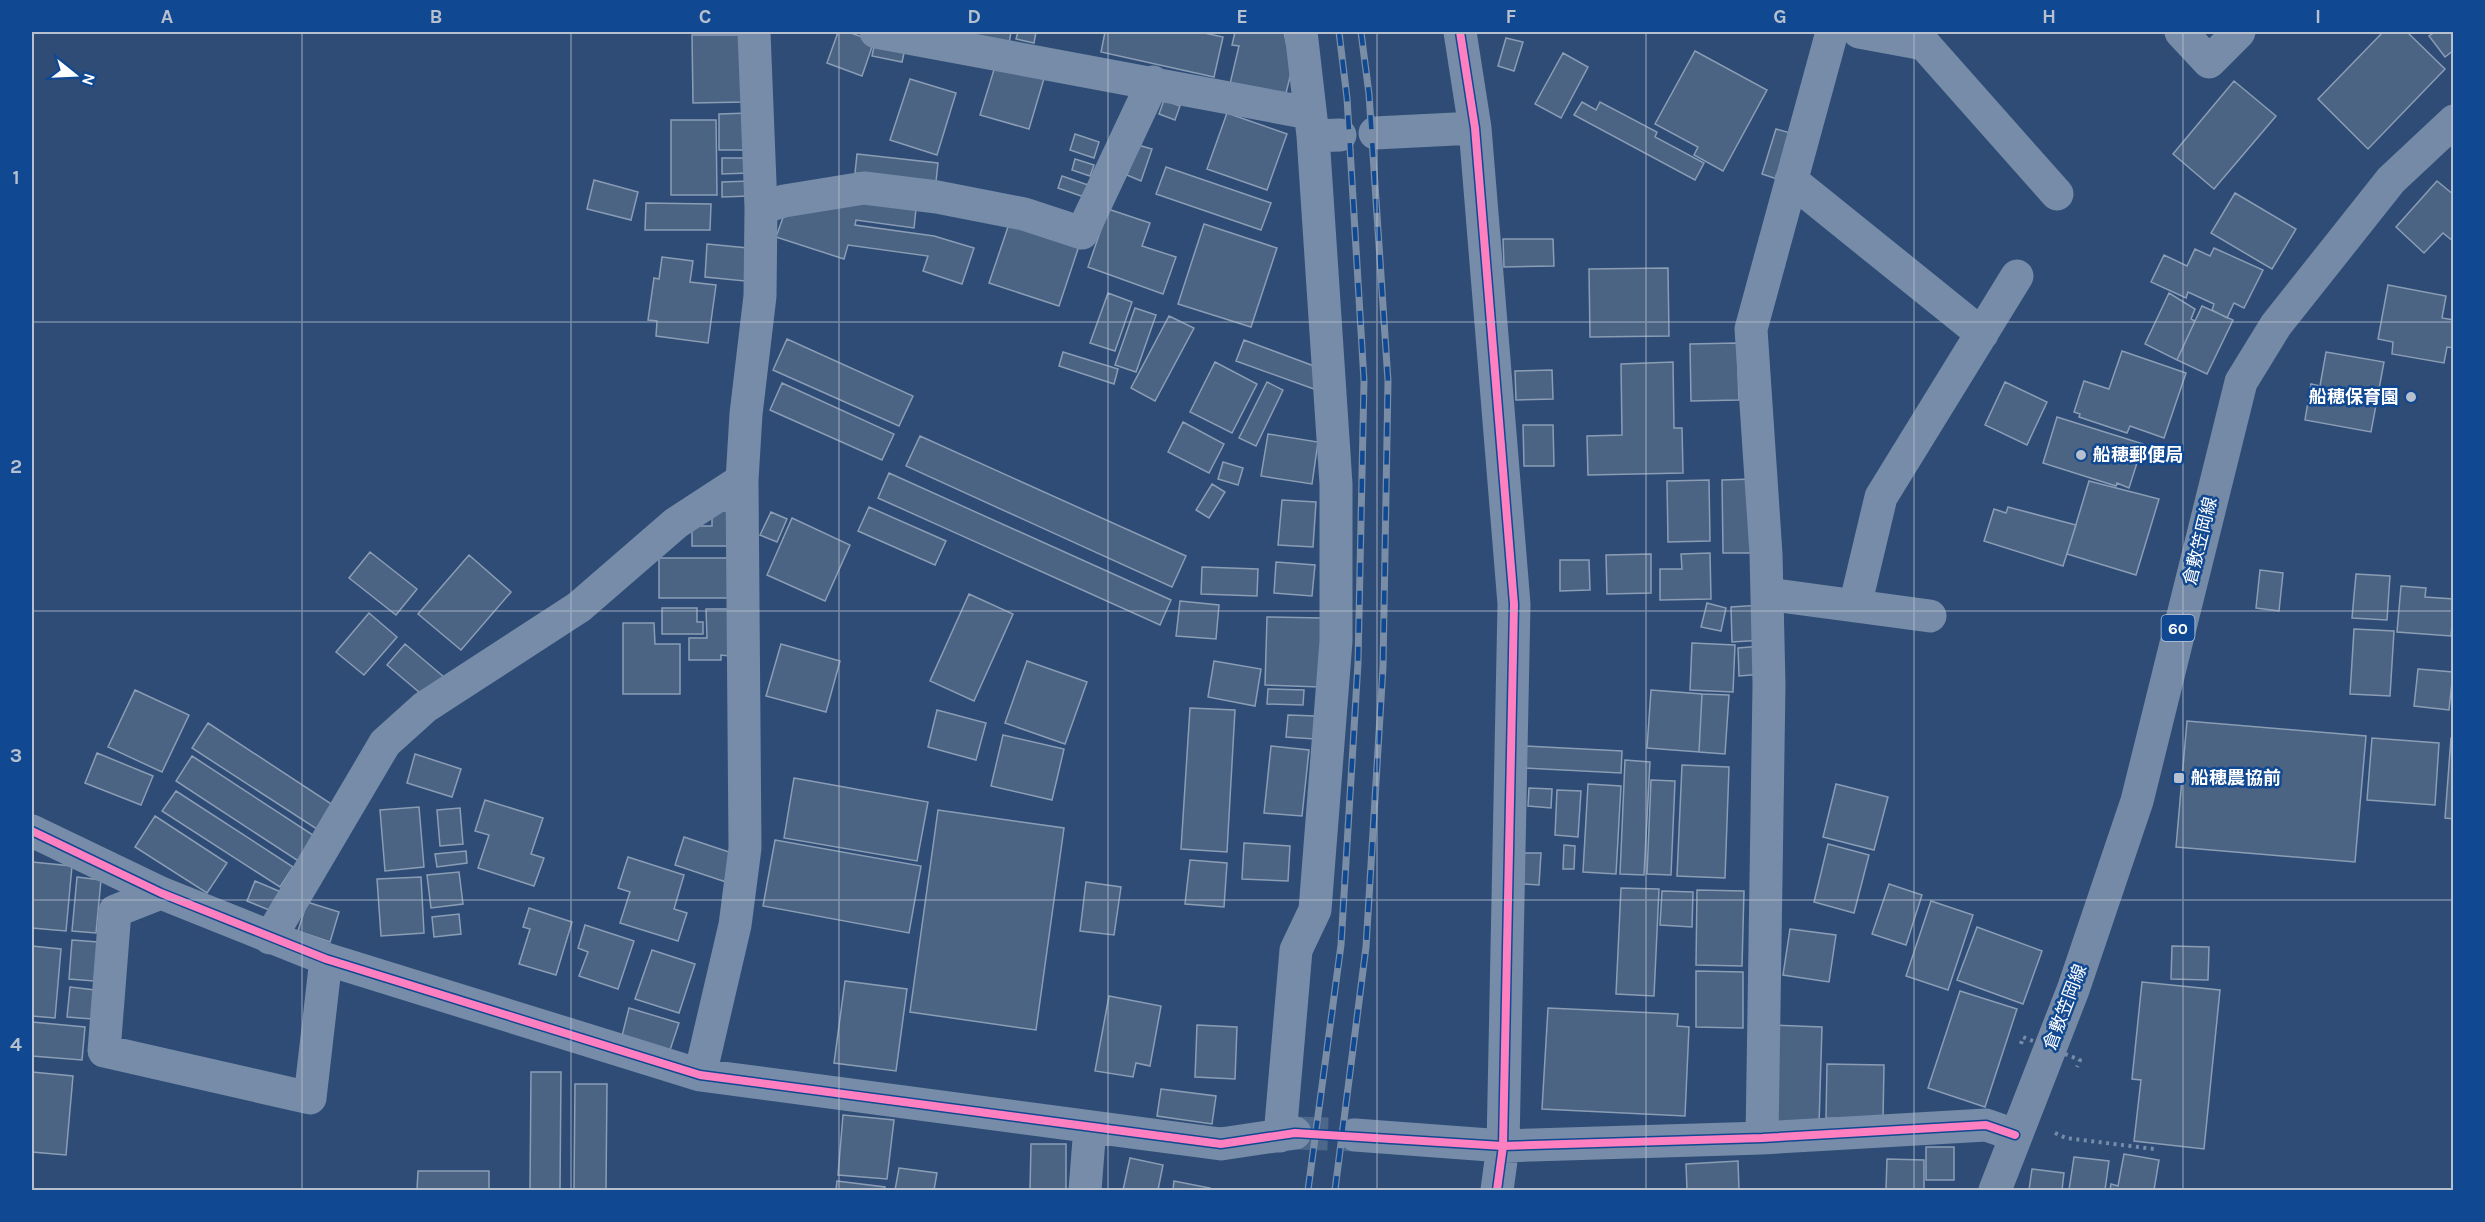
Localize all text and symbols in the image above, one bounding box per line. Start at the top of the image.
text: A [161,5,174,28]
text: B [430,5,442,28]
text: C [699,5,711,28]
text: D [967,5,981,28]
text: E [1236,5,1248,28]
text: F [1506,5,1517,28]
text: G [1773,5,1787,28]
text: H [2042,5,2056,28]
text: I [2315,5,2321,28]
north arrow [45,45,105,105]
text: N [78,71,100,88]
text: 1 [12,166,20,189]
place label: 船穂保育園 [2309,386,2399,408]
marker: 船穂保育園 [2404,390,2418,404]
place label: 船穂郵便局 [2093,444,2183,466]
marker: 船穂郵便局 [2074,448,2088,462]
text: 2 [10,455,22,478]
street label: 倉敷笠岡線 [2178,495,2222,587]
road number: 60 [2162,615,2194,641]
text: 3 [10,744,22,767]
place label: 船穂農協前 [2191,767,2281,789]
marker: 船穂農協前 [2172,771,2186,785]
street label: 倉敷笠岡線 [2039,961,2091,1053]
text: 4 [10,1033,22,1056]

